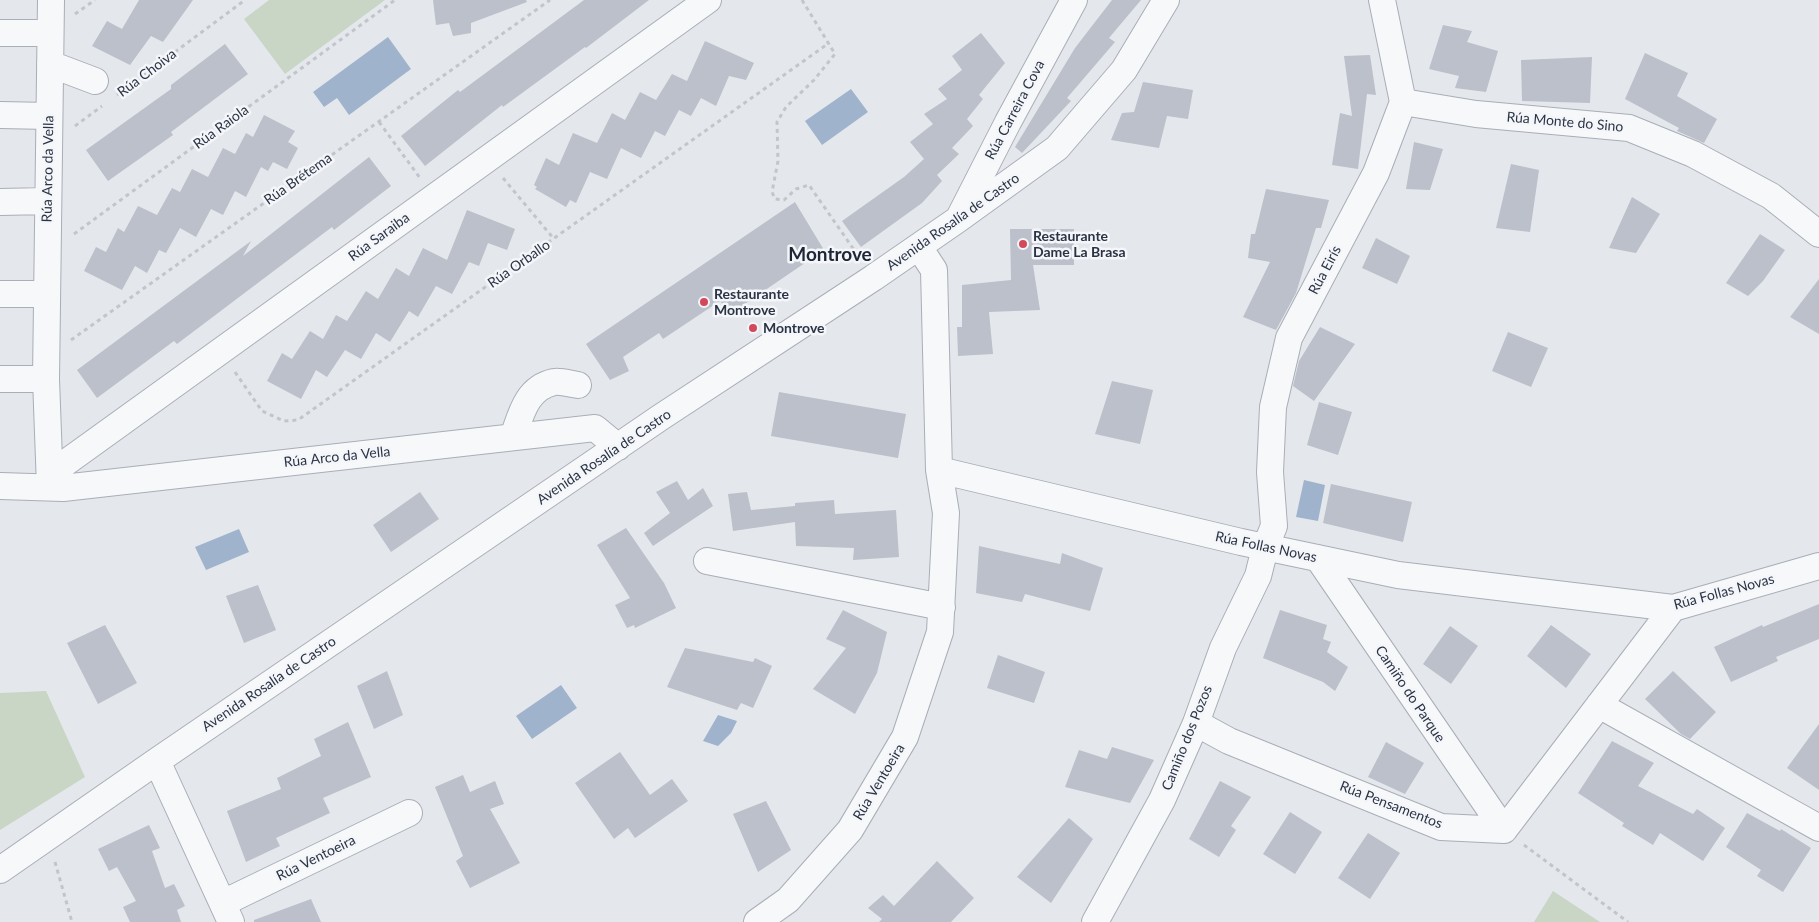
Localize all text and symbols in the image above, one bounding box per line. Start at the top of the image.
street label: Rúa Choiva [114,45,180,101]
street label: Rúa Carreira Cova [982,57,1048,163]
street label: Rúa Raiola [190,101,252,153]
street label: Rúa Monte do Sino [1506,109,1624,135]
street label: Rúa Arco da Vella [39,115,57,223]
street label: Rúa Brétema [261,150,335,208]
street label: Avenida Rosalía de Castro [883,170,1023,274]
street label: Rúa Saraiba [345,209,413,265]
place label: Restaurante Dame La Brasa [1033,228,1126,260]
street label: Rúa Orballo [485,236,553,292]
marker: Restaurante Dame La Brasa [1017,238,1029,250]
street label: Rúa Eirís [1305,243,1345,297]
district label: Montrove [788,244,872,266]
place label: Restaurante Montrove [714,286,789,318]
marker: Restaurante Montrove [698,296,710,308]
place label: Montrove [763,320,825,336]
marker: Montrove [747,322,759,334]
street label: Avenida Rosalía de Castro [534,406,674,508]
street label: Rúa Arco da Vella [283,443,391,471]
street label: Rúa Follas Novas [1214,528,1318,566]
street label: Rúa Follas Novas [1672,570,1776,614]
street label: Avenida Rosalía de Castro [199,633,339,735]
street label: Camiño do Parque [1371,643,1449,745]
street label: Camiño dos Pozos [1158,683,1216,793]
street label: Rúa Ventoeira [850,741,908,823]
street label: Rúa Pensamentos [1337,778,1445,832]
street label: Rúa Ventoeira [274,832,358,884]

